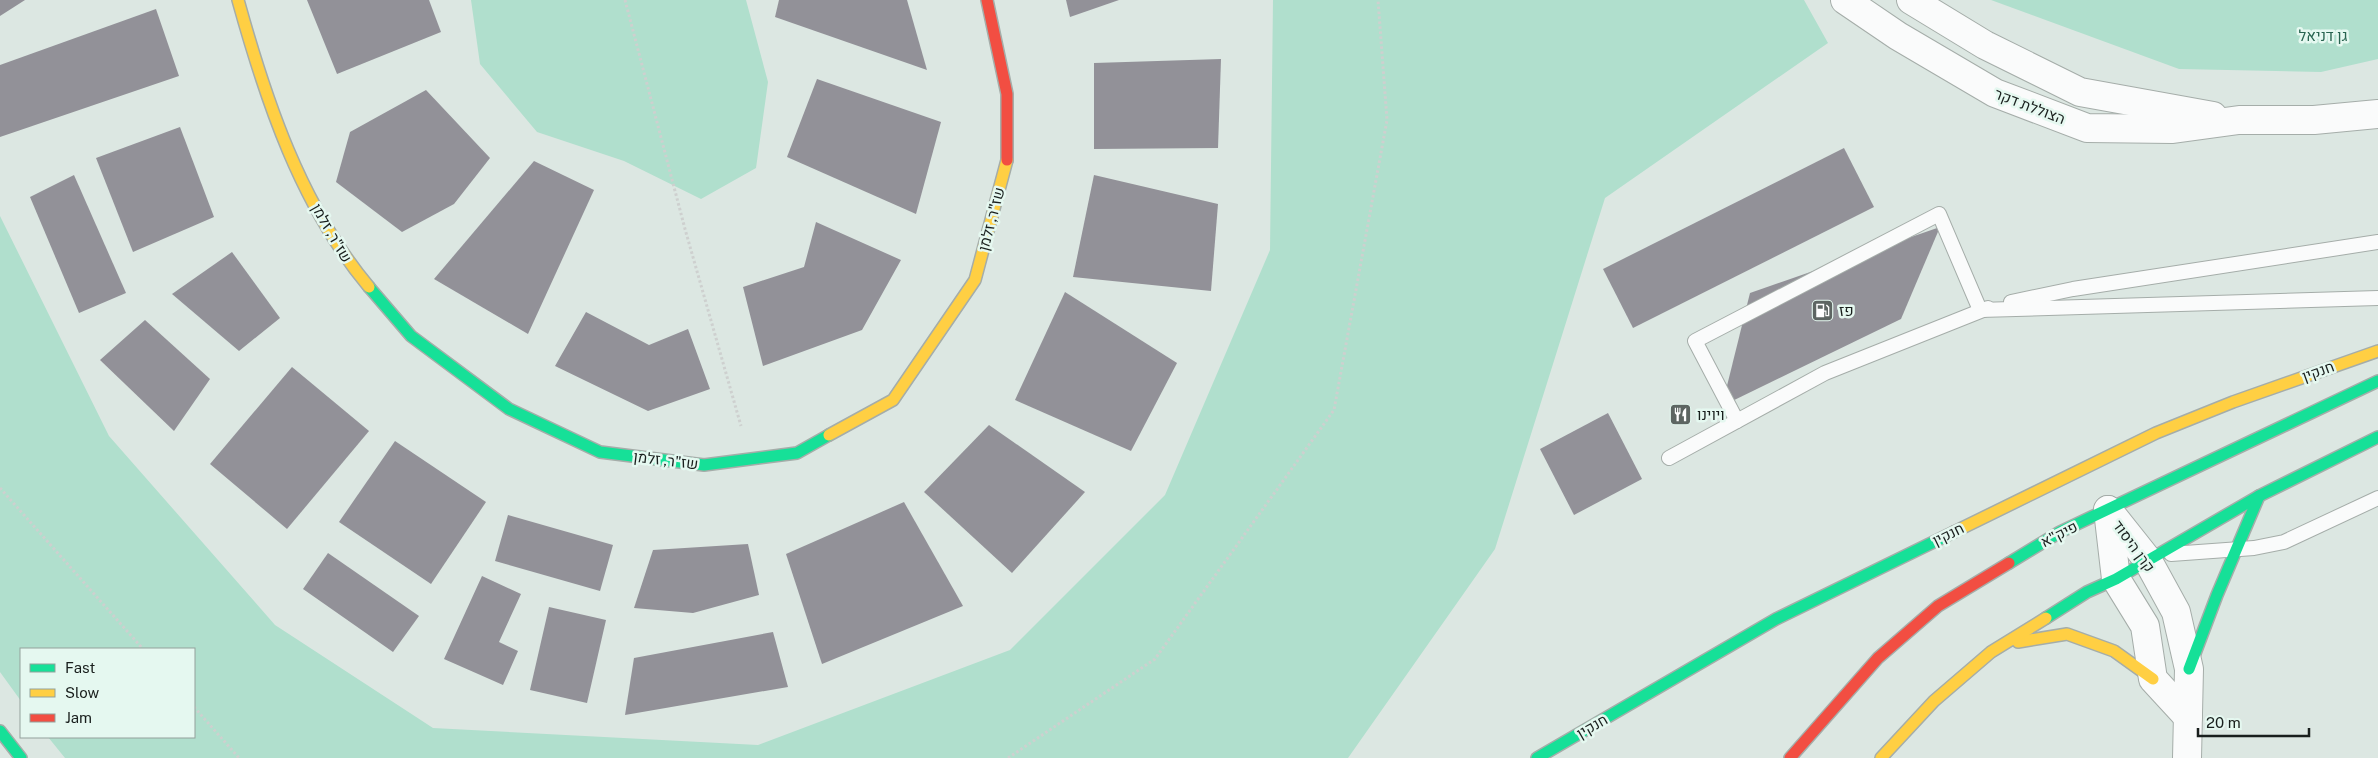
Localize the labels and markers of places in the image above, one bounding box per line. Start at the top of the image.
fuel station icon: פז [1811,298,1835,322]
place label: פז [1839,302,1854,319]
restaurant icon: ויוינו [1669,402,1693,426]
place label: ויוינו [1697,406,1725,423]

